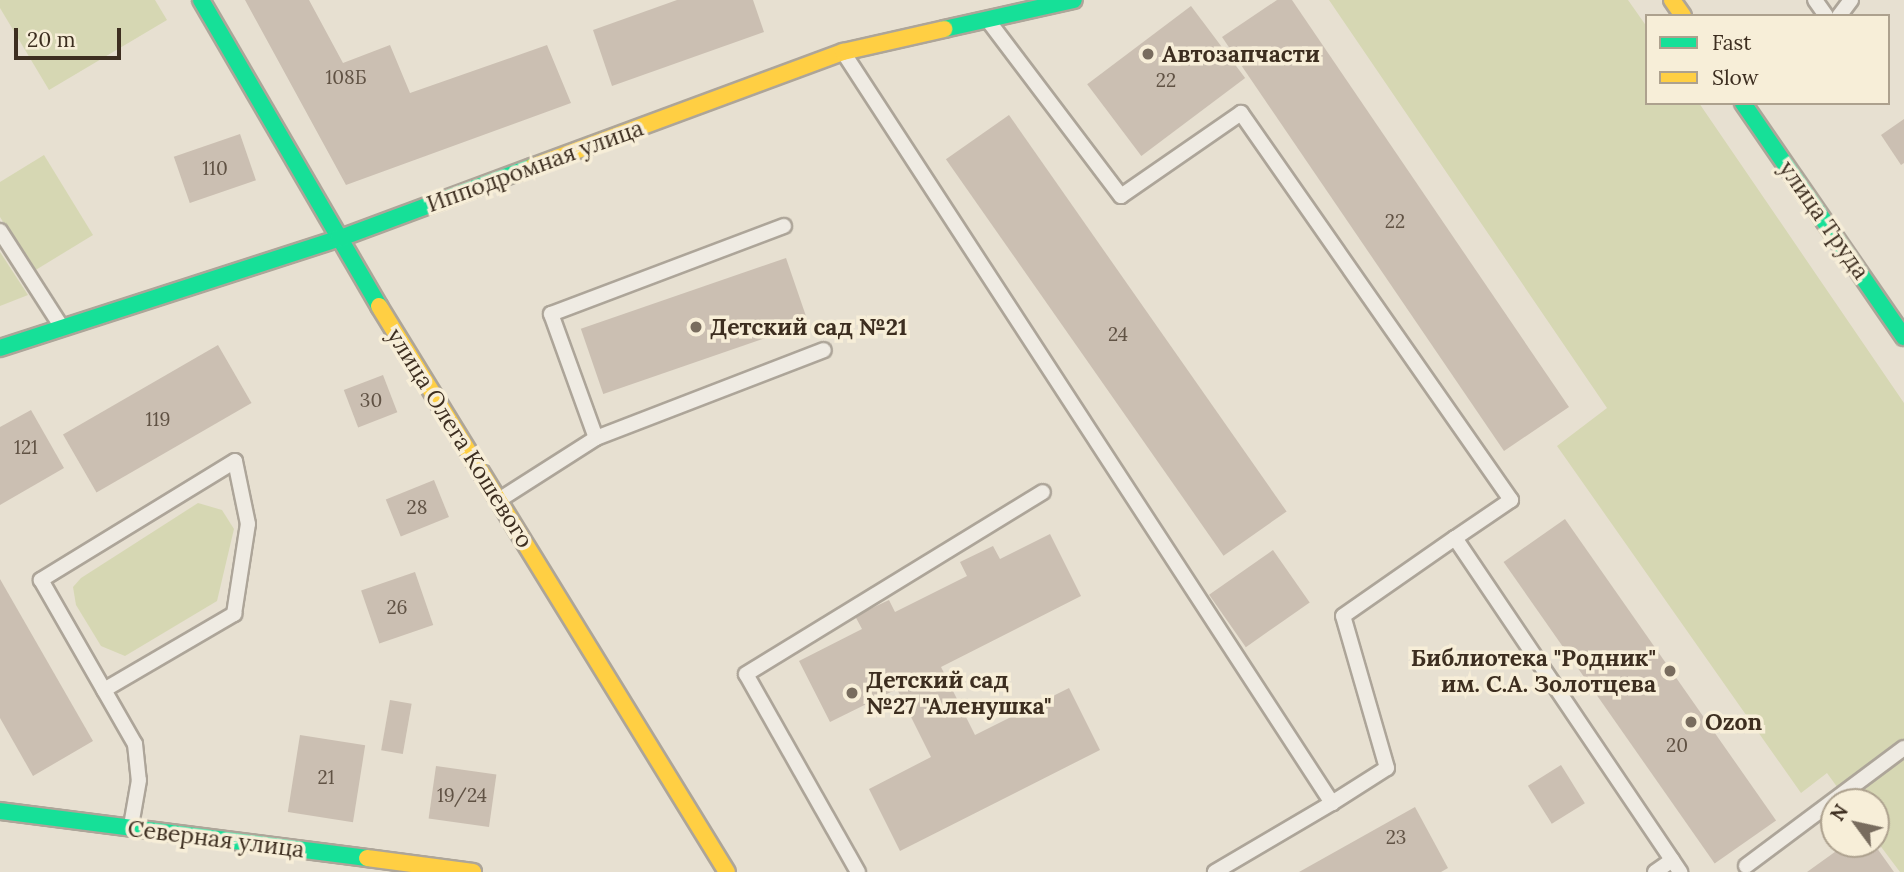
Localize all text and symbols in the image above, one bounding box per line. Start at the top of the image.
scale bar [18,14,124,58]
legend [1645,14,1890,105]
text: 20 m [27,26,76,53]
text: Fast [1712,29,1751,56]
place label: Автозапчасти [1162,40,1320,68]
marker: Автозапчасти [1140,46,1156,62]
text: Slow [1712,64,1759,91]
house number: 108Б [325,67,367,89]
house number: 22 [1156,70,1176,92]
street label: Ипподромная улица [423,114,647,218]
street label: улица Труда [1773,156,1875,284]
house number: 110 [202,158,228,180]
house number: 22 [1385,211,1405,233]
place label: Детский сад №21 [710,313,907,341]
marker: Детский сад №21 [688,319,704,335]
street label: улица Олега Кошевого [381,323,539,553]
house number: 24 [1108,324,1128,346]
house number: 30 [360,390,382,412]
house number: 119 [146,409,170,431]
house number: 121 [14,437,38,459]
house number: 28 [407,497,427,519]
house number: 26 [386,597,408,619]
place label: Библиотека "Родник" им. С.А. Золотцева [1411,644,1656,698]
marker: Библиотека "Родник" им. С.А. Золотцева [1662,663,1678,679]
place label: Детский сад №27 "Аленушка" [866,666,1051,720]
marker: Детский сад №27 "Аленушка" [844,685,860,701]
place label: Ozon [1705,708,1762,736]
marker: Ozon [1683,714,1699,730]
house number: 20 [1666,735,1688,757]
house number: 21 [317,767,335,789]
house number: 19/24 [437,785,487,807]
north arrow [1820,788,1890,858]
text: N [1825,800,1853,825]
street label: Северная улица [126,814,306,864]
house number: 23 [1386,827,1406,849]

